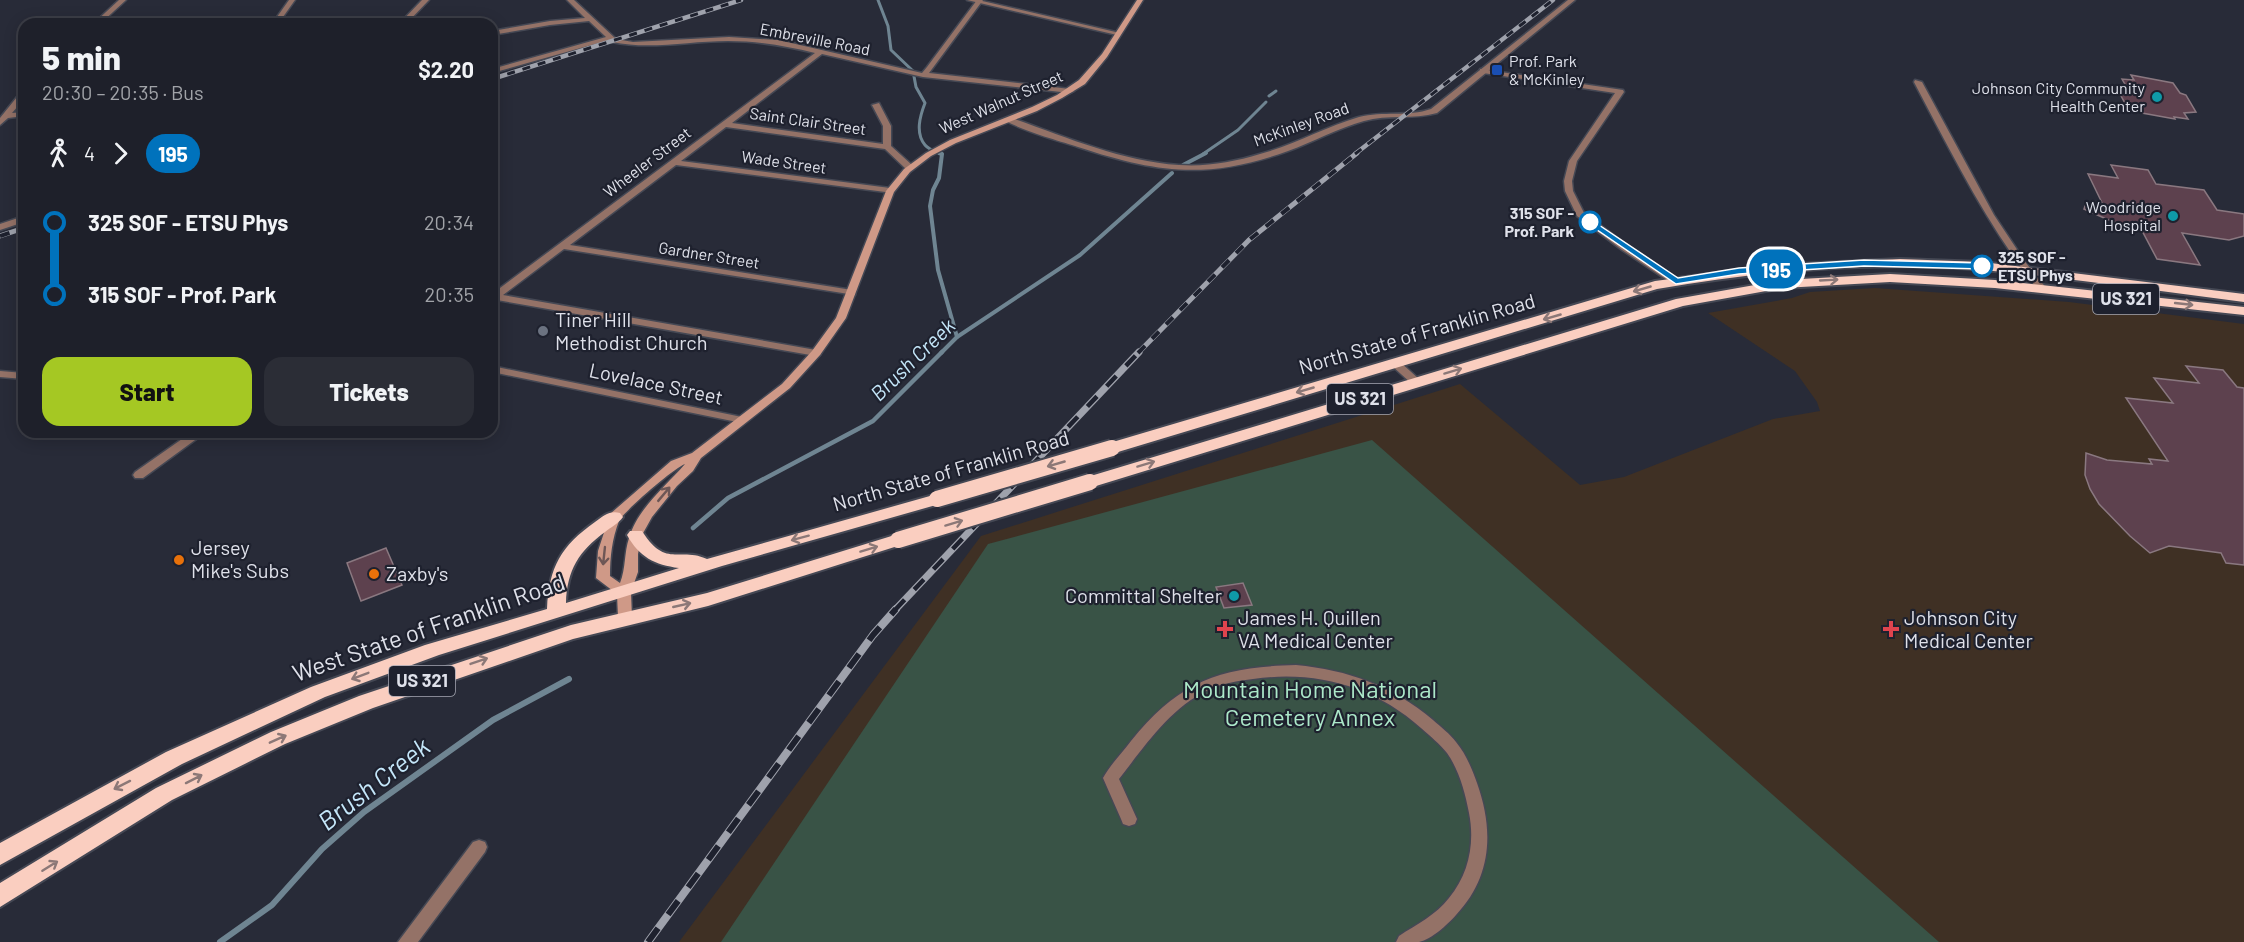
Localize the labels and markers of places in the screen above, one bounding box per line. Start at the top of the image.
place label: Prof. Park & McKinley [1509,51,1585,88]
marker: Prof. Park & McKinley [1490,63,1504,77]
place label: Johnson City Community Health Center [1972,78,2146,115]
marker: Johnson City Community Health Center [2150,90,2164,104]
place label: Woodridge Hospital [2086,197,2161,234]
place label: 315 SOF - Prof. Park [1504,203,1574,240]
marker: Woodridge Hospital [2166,209,2180,223]
marker: 315 SOF - Prof. Park [1579,211,1601,233]
place label: 325 SOF - ETSU Phys [1998,247,2073,284]
marker: 325 SOF - ETSU Phys [1971,255,1993,277]
place label: Tiner Hill Methodist Church [555,307,708,354]
marker: Tiner Hill Methodist Church [536,324,550,338]
place label: Jersey Mike's Subs [191,535,289,582]
marker: Jersey Mike's Subs [172,553,186,567]
place label: Zaxby's [386,561,448,585]
marker: Zaxby's [367,567,381,581]
place label: Committal Shelter [1065,583,1222,607]
marker: Committal Shelter [1227,589,1241,603]
place label: James H. Quillen VA Medical Center [1238,605,1393,652]
place label: Johnson City Medical Center [1904,605,2033,652]
marker: James H. Quillen VA Medical Center [1216,620,1234,638]
marker: Johnson City Medical Center [1882,620,1900,638]

